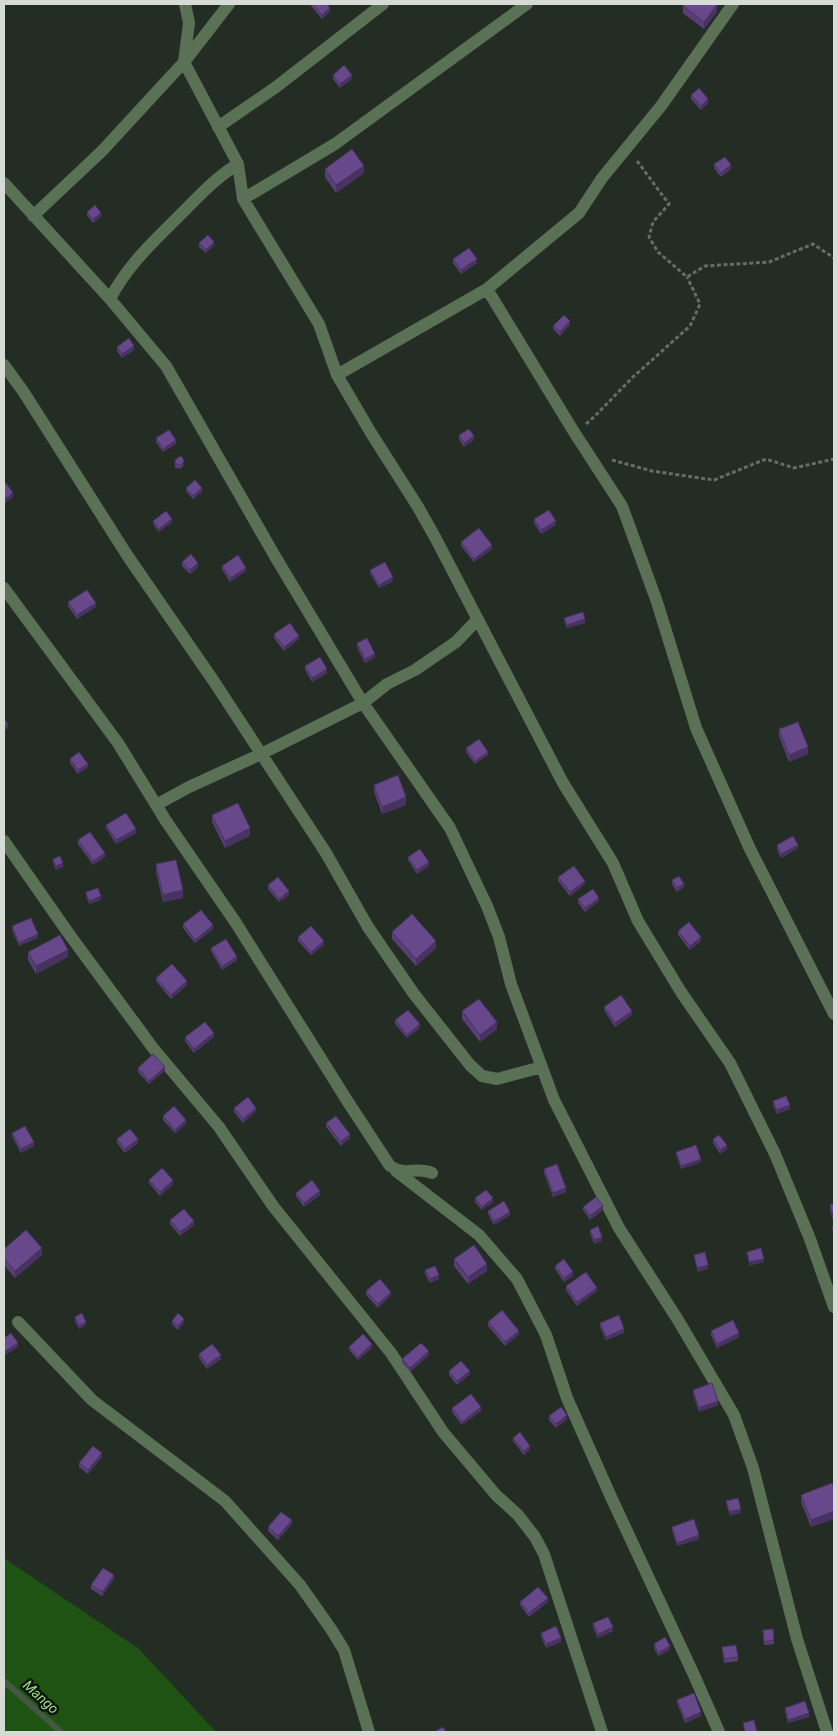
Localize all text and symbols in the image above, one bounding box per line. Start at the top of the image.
water label: Mango [20,1677,62,1717]

